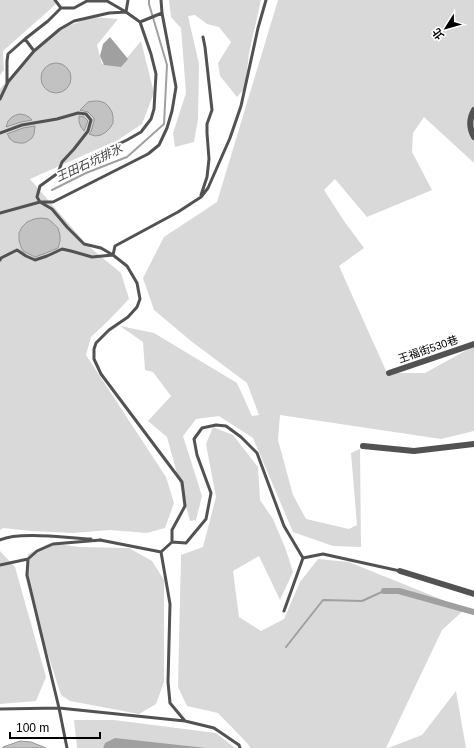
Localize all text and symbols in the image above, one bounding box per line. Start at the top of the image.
north arrow [426,8,466,48]
text: 北 [430,26,446,42]
water label: 王田石坑排水 [53,141,125,185]
street label: 王福街530巷 [397,333,459,365]
scale bar [10,714,100,740]
text: 100 m [16,721,49,735]

